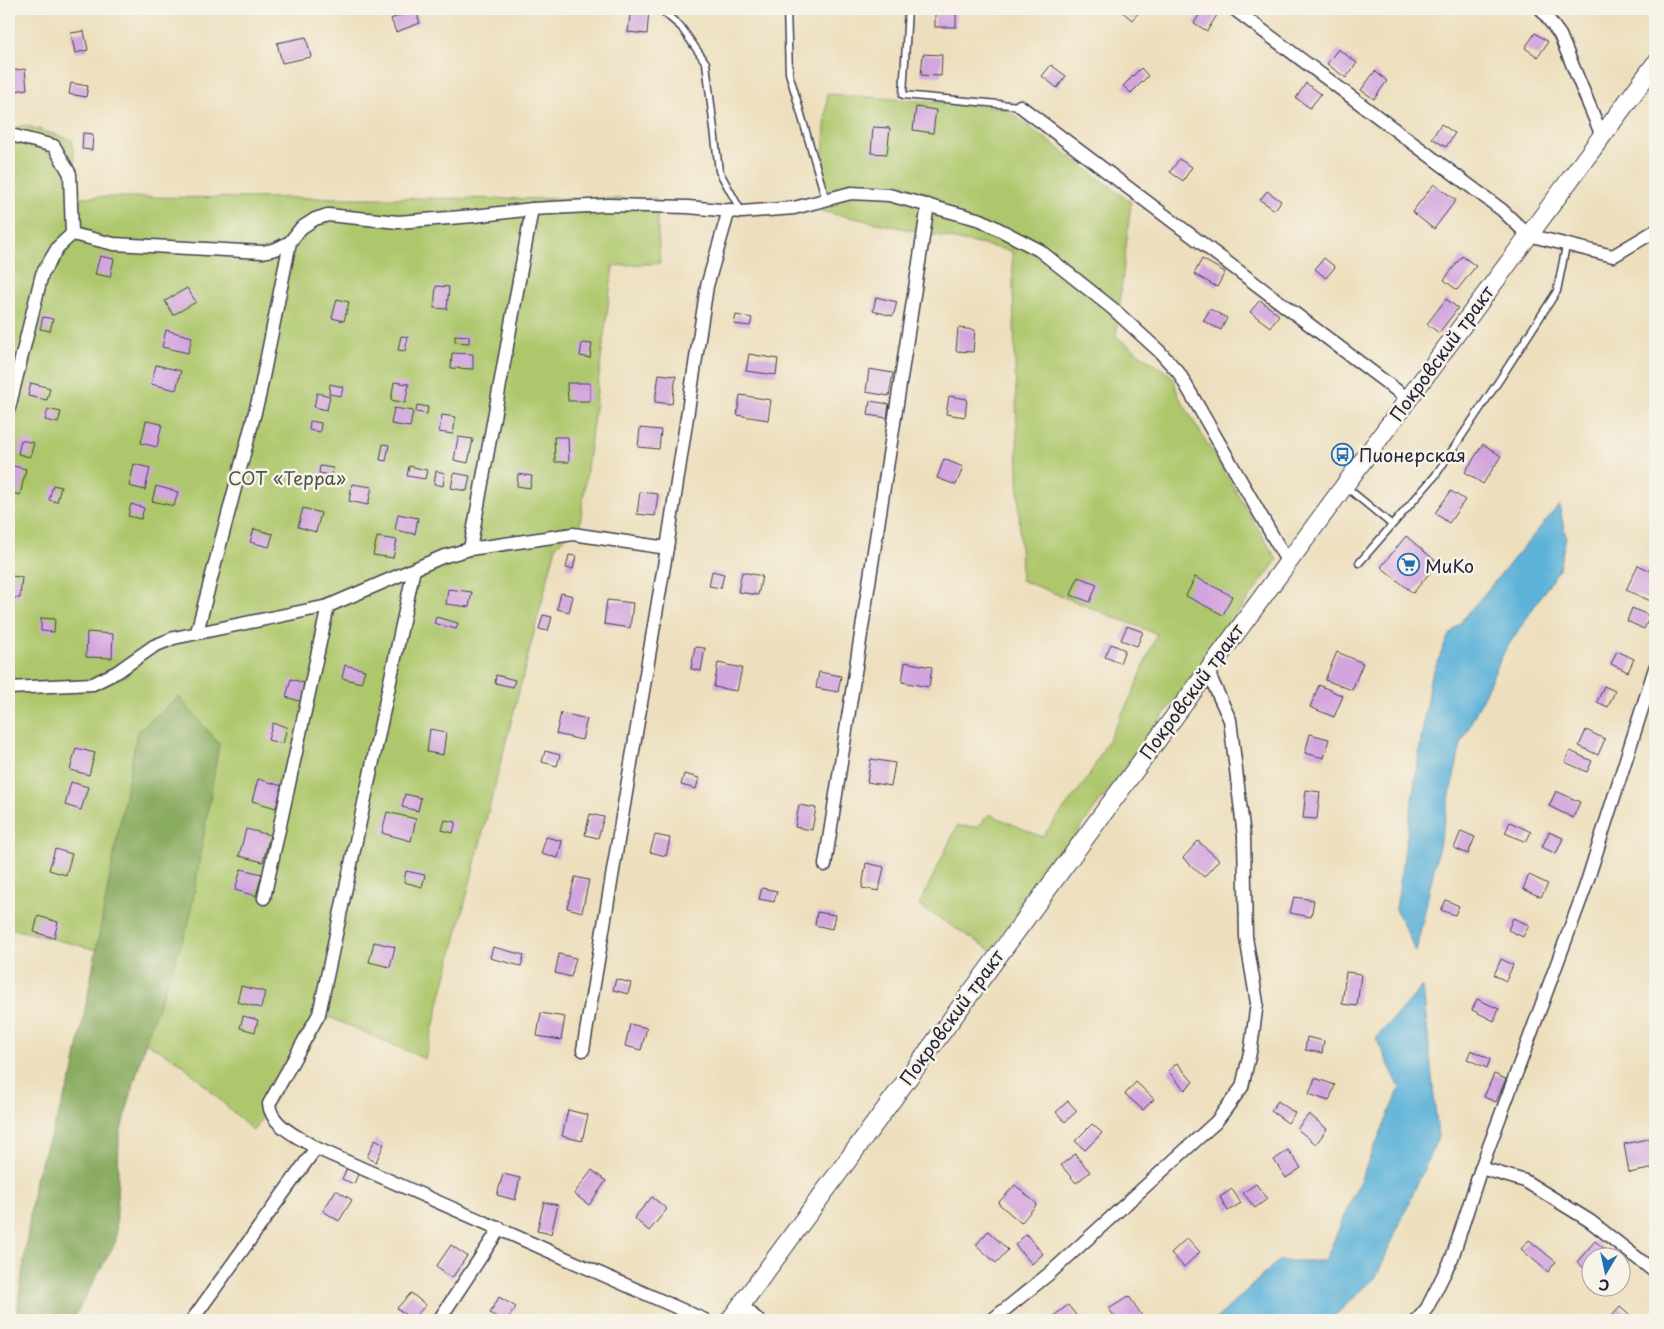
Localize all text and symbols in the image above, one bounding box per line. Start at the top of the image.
street label: Покровский тракт [1382,279,1500,427]
place label: Пионерская [1359,441,1466,468]
bus stop icon: Пионерская [1331,442,1355,466]
park label: СОТ «Терра» [228,464,346,491]
place label: МиКо [1425,552,1474,579]
supermarket icon: МиКо [1397,553,1421,577]
street label: Покровский тракт [1132,617,1250,765]
street label: Покровский тракт [892,943,1010,1091]
north arrow [1582,1246,1632,1296]
text: С [1597,1274,1611,1297]

